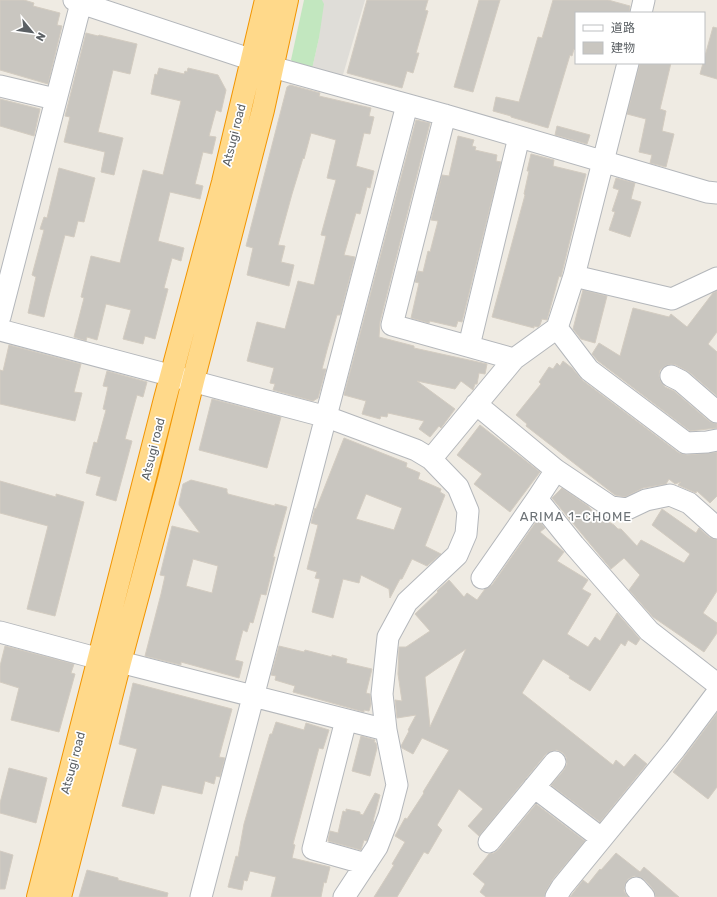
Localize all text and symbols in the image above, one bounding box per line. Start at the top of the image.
north arrow [12,12,52,52]
legend [575,12,705,64]
text: 道路 [611,21,635,35]
text: N [33,30,48,43]
text: 建物 [611,41,635,55]
street label: Atsugi road [219,102,249,168]
street label: Atsugi road [138,416,168,482]
district label: ARIMA 1-CHOME [520,509,632,524]
street label: Atsugi road [58,730,88,796]

